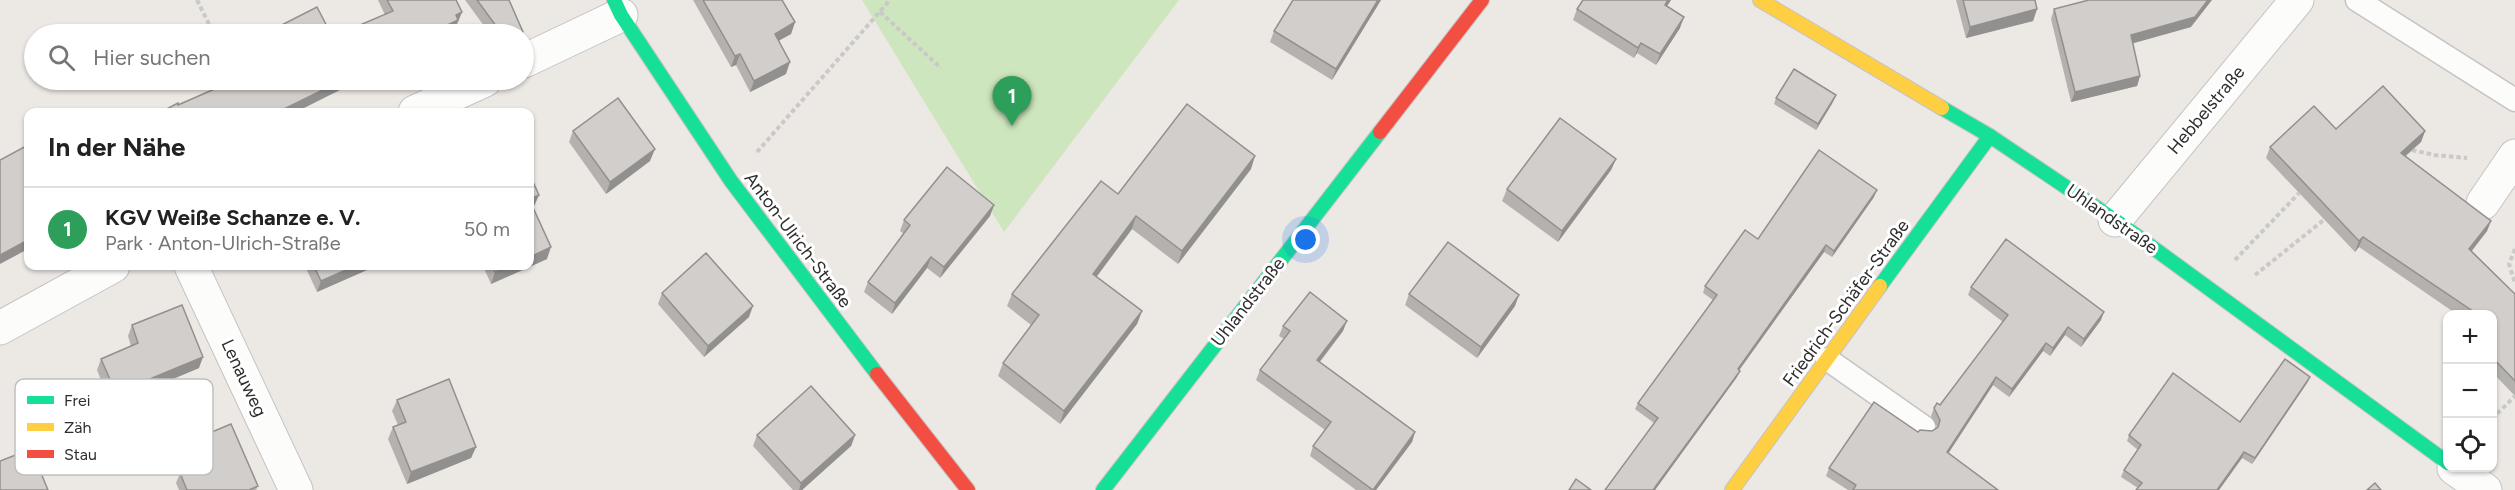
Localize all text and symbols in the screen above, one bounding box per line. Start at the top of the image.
search box [24,24,534,90]
icon: search [45,41,78,74]
text: Hier suchen [93,44,211,71]
street label: Hebbelstraße [2163,61,2249,159]
pin: 1 [992,76,1032,126]
text: In der Nähe [48,131,185,163]
street label: Anton-Ulrich-Straße [740,168,856,312]
street label: Uhlandstraße [2062,179,2162,259]
text: KGV Weiße Schanze e. V. [105,204,360,231]
street label: Friedrich-Schäfer-Straße [1778,215,1914,391]
text: 1 [63,217,72,241]
text: 50 m [464,217,510,241]
your location [1291,225,1320,254]
text: Park · Anton-Ulrich-Straße [105,231,341,255]
street label: Uhlandstraße [1206,253,1290,351]
map controls [2443,310,2497,472]
button: + [2443,310,2497,364]
street label: Lenauweg [217,336,271,420]
button: − [2443,364,2497,418]
legend [15,379,213,475]
text: Frei [64,391,90,410]
text: Zäh [64,418,91,437]
button: locate [2443,418,2497,472]
text: Stau [64,445,97,464]

